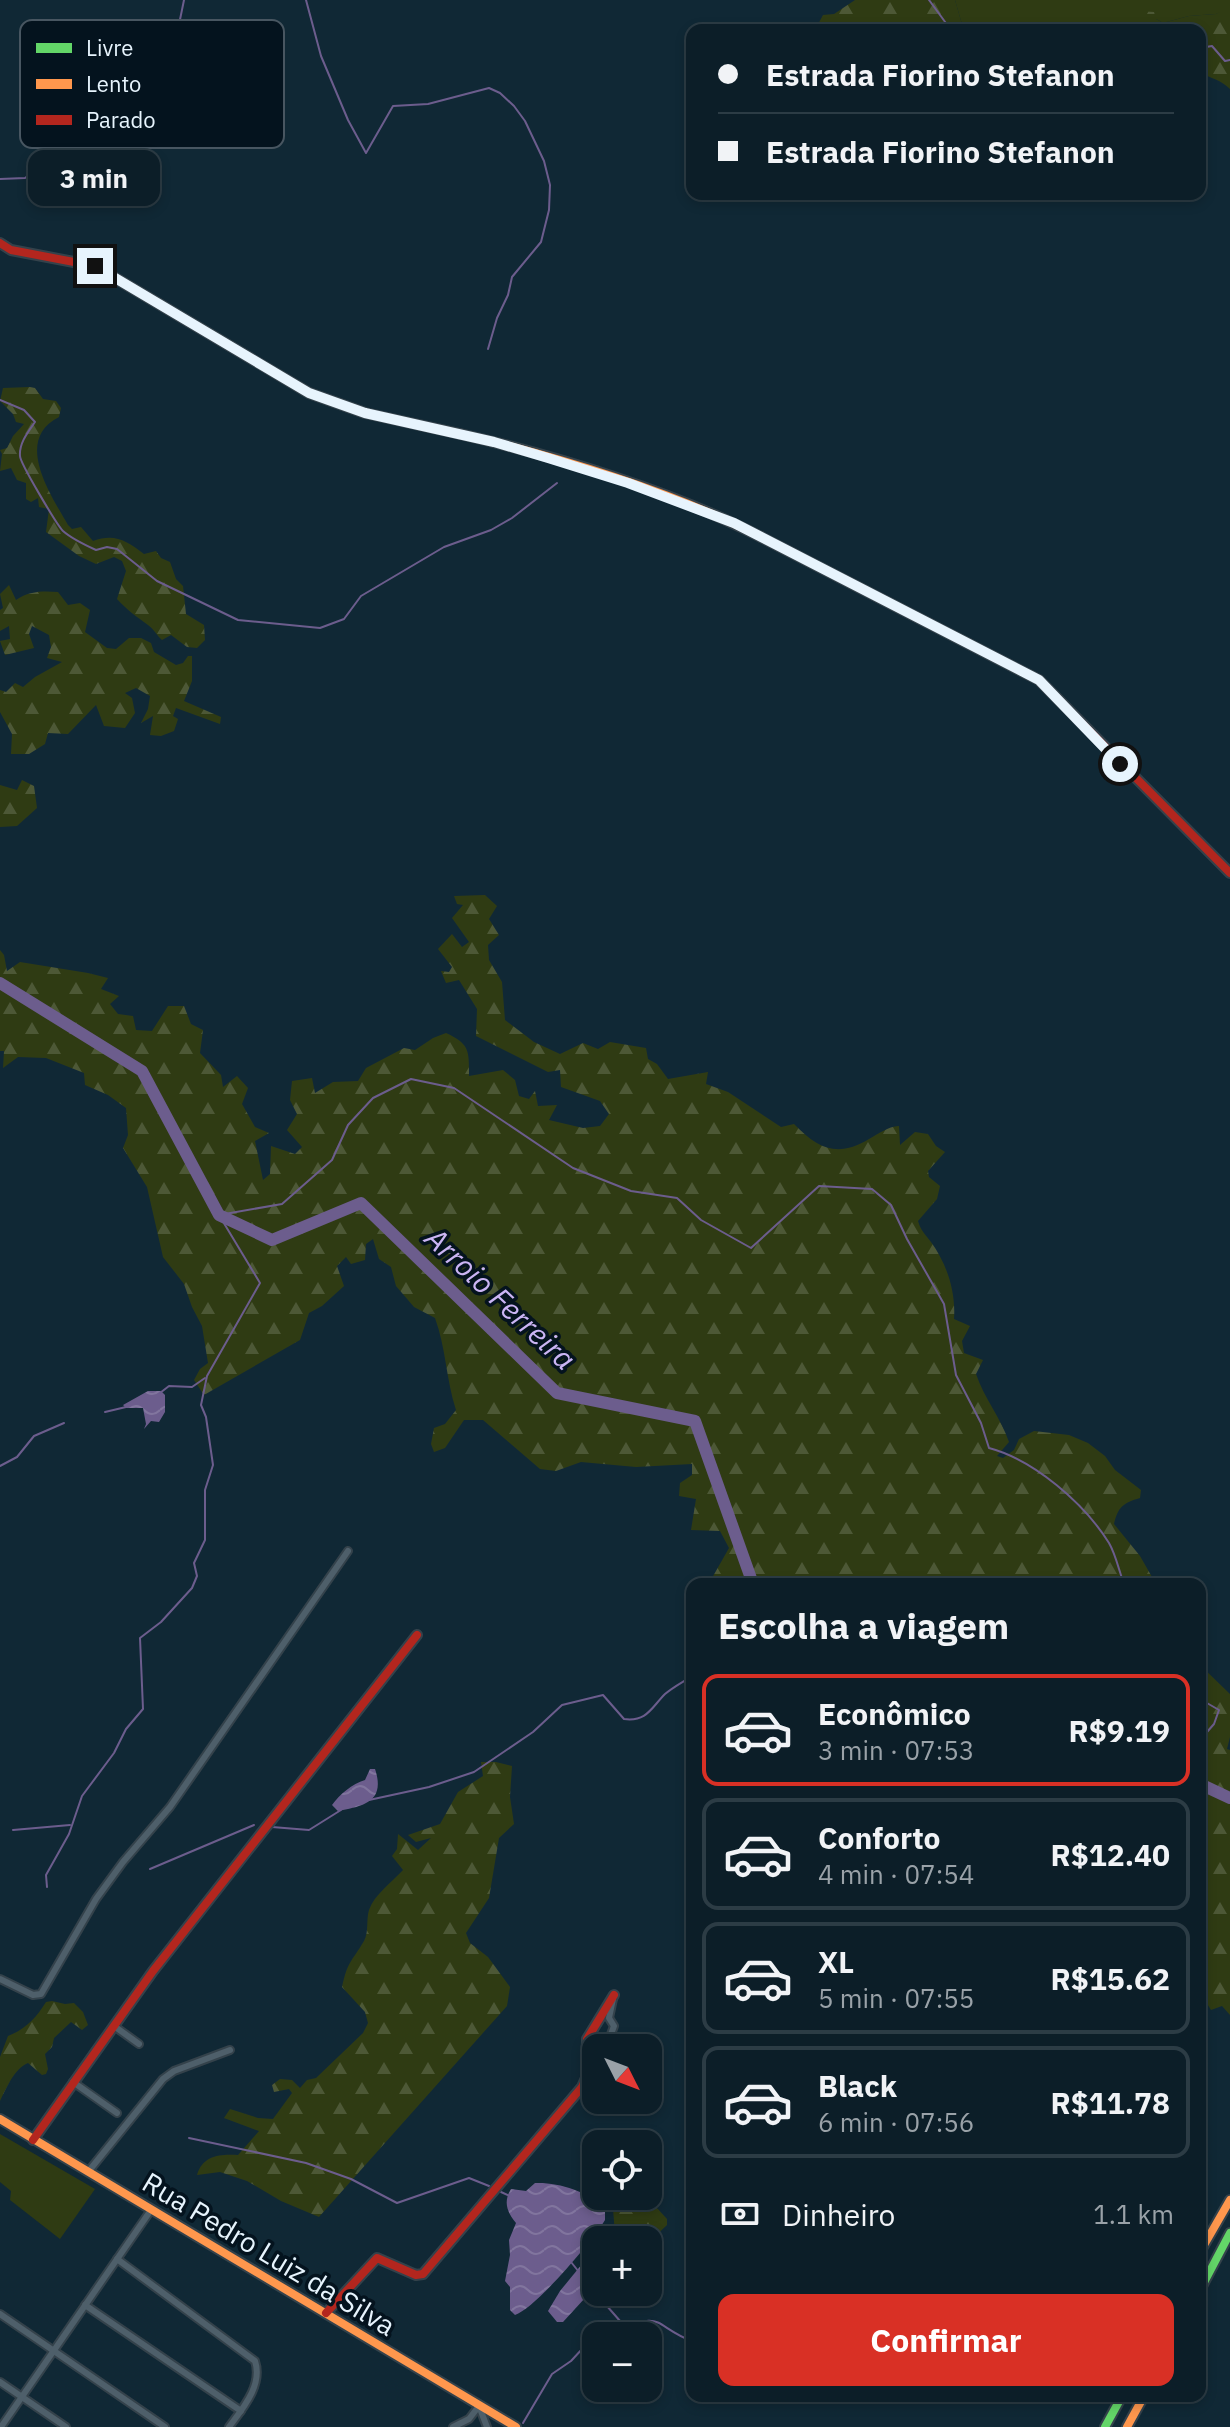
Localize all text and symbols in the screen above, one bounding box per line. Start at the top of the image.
legend [20,20,284,148]
text: Livre [86,33,133,62]
text: Estrada Fiorino Stefanon [766,55,1115,94]
text: Lento [86,69,141,98]
text: Parado [86,105,156,134]
text: Estrada Fiorino Stefanon [766,132,1115,171]
callout: 3 min [29,150,161,206]
text: 3 min [60,161,128,195]
route end [77,248,113,284]
route start [1102,746,1138,782]
water label: Arroio Ferreira [417,1217,585,1378]
text: Escolha a viagem [718,1602,1009,1649]
icon: car [722,1694,794,1766]
text: Econômico [818,1694,971,1733]
text: R$9.19 [1068,1711,1170,1750]
text: 3 min · 07:53 [818,1733,974,1767]
icon: car [722,1818,794,1890]
text: Conforto [818,1818,941,1857]
text: R$12.40 [1050,1835,1170,1874]
text: 4 min · 07:54 [818,1857,974,1891]
icon: car [722,1942,794,2014]
text: XL [818,1942,854,1981]
text: R$15.62 [1050,1959,1170,1998]
text: 5 min · 07:55 [818,1981,974,2015]
north arrow [582,2034,662,2114]
map controls [582,2034,662,2402]
icon: car [722,2066,794,2138]
text: Black [818,2066,897,2105]
text: R$11.78 [1050,2083,1170,2122]
text: 6 min · 07:56 [818,2105,974,2139]
button: locate [582,2130,662,2210]
street label: Rua Pedro Luiz da Silva [136,2163,403,2344]
icon: cash [718,2192,762,2236]
text: Dinheiro [782,2195,895,2234]
text: 1.1 km [1093,2197,1174,2231]
button: + [582,2226,662,2306]
button: Confirmar [718,2294,1174,2386]
button: − [582,2322,662,2402]

